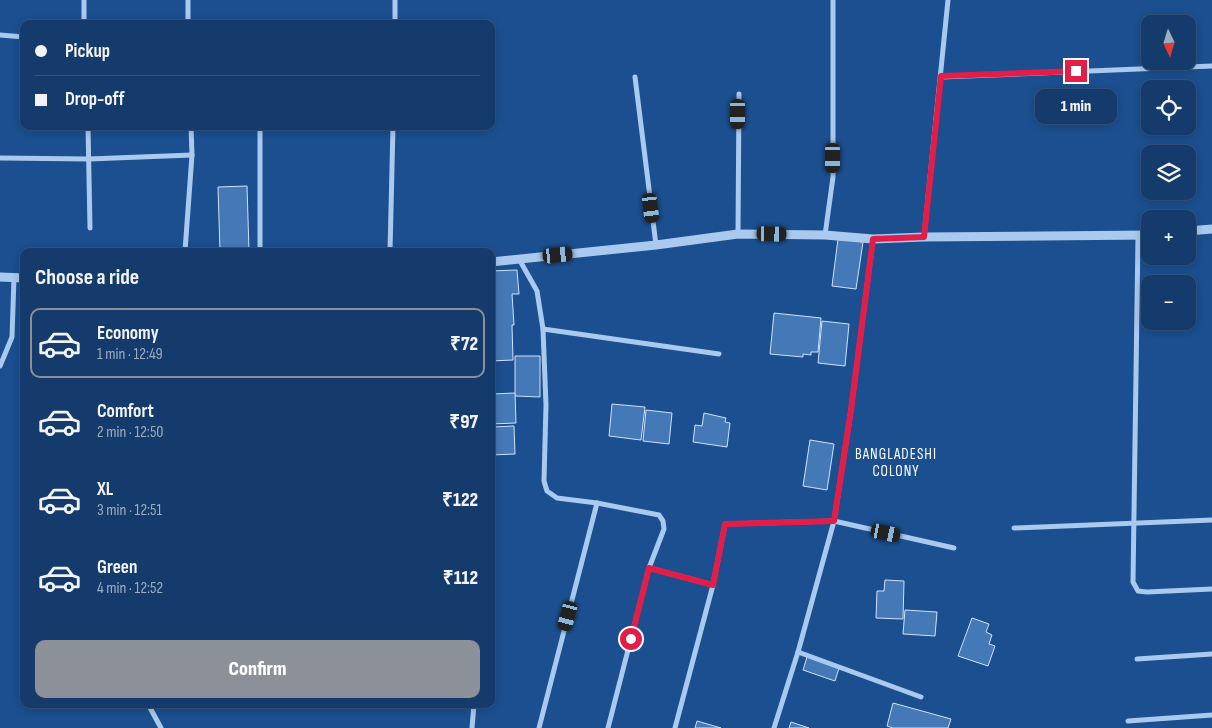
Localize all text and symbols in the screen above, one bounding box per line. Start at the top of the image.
north arrow [1141,15,1196,70]
map controls [1141,15,1196,330]
text: Pickup [65,40,110,63]
route end [1065,60,1087,82]
button: locate [1141,80,1196,135]
text: Drop-off [65,88,125,111]
callout: 1 min [1035,88,1117,124]
text: 1 min [1061,97,1091,116]
car [730,99,745,129]
car [825,143,840,173]
button: layers [1141,145,1196,200]
car [641,192,660,224]
button: + [1141,210,1196,265]
car [756,226,787,242]
car [542,246,573,264]
text: Choose a ride [35,264,139,291]
button: − [1141,275,1196,330]
icon: car [37,321,82,366]
text: Economy [97,322,159,345]
text: ₹72 [450,333,478,356]
text: 1 min · 12:49 [97,345,163,364]
icon: car [37,399,82,444]
text: Comfort [97,400,154,423]
text: ₹97 [449,411,478,434]
text: 2 min · 12:50 [97,423,163,442]
district label: BANGLADESHI COLONY [855,445,937,481]
icon: car [37,477,82,522]
text: XL [97,478,113,501]
text: ₹122 [442,489,478,512]
text: 3 min · 12:51 [97,501,162,520]
car [869,523,902,543]
icon: car [37,555,82,600]
text: Green [97,556,137,579]
text: ₹112 [443,567,478,590]
text: 4 min · 12:52 [97,579,163,598]
car [556,600,579,632]
route start [620,628,642,650]
button: Confirm [35,640,480,698]

